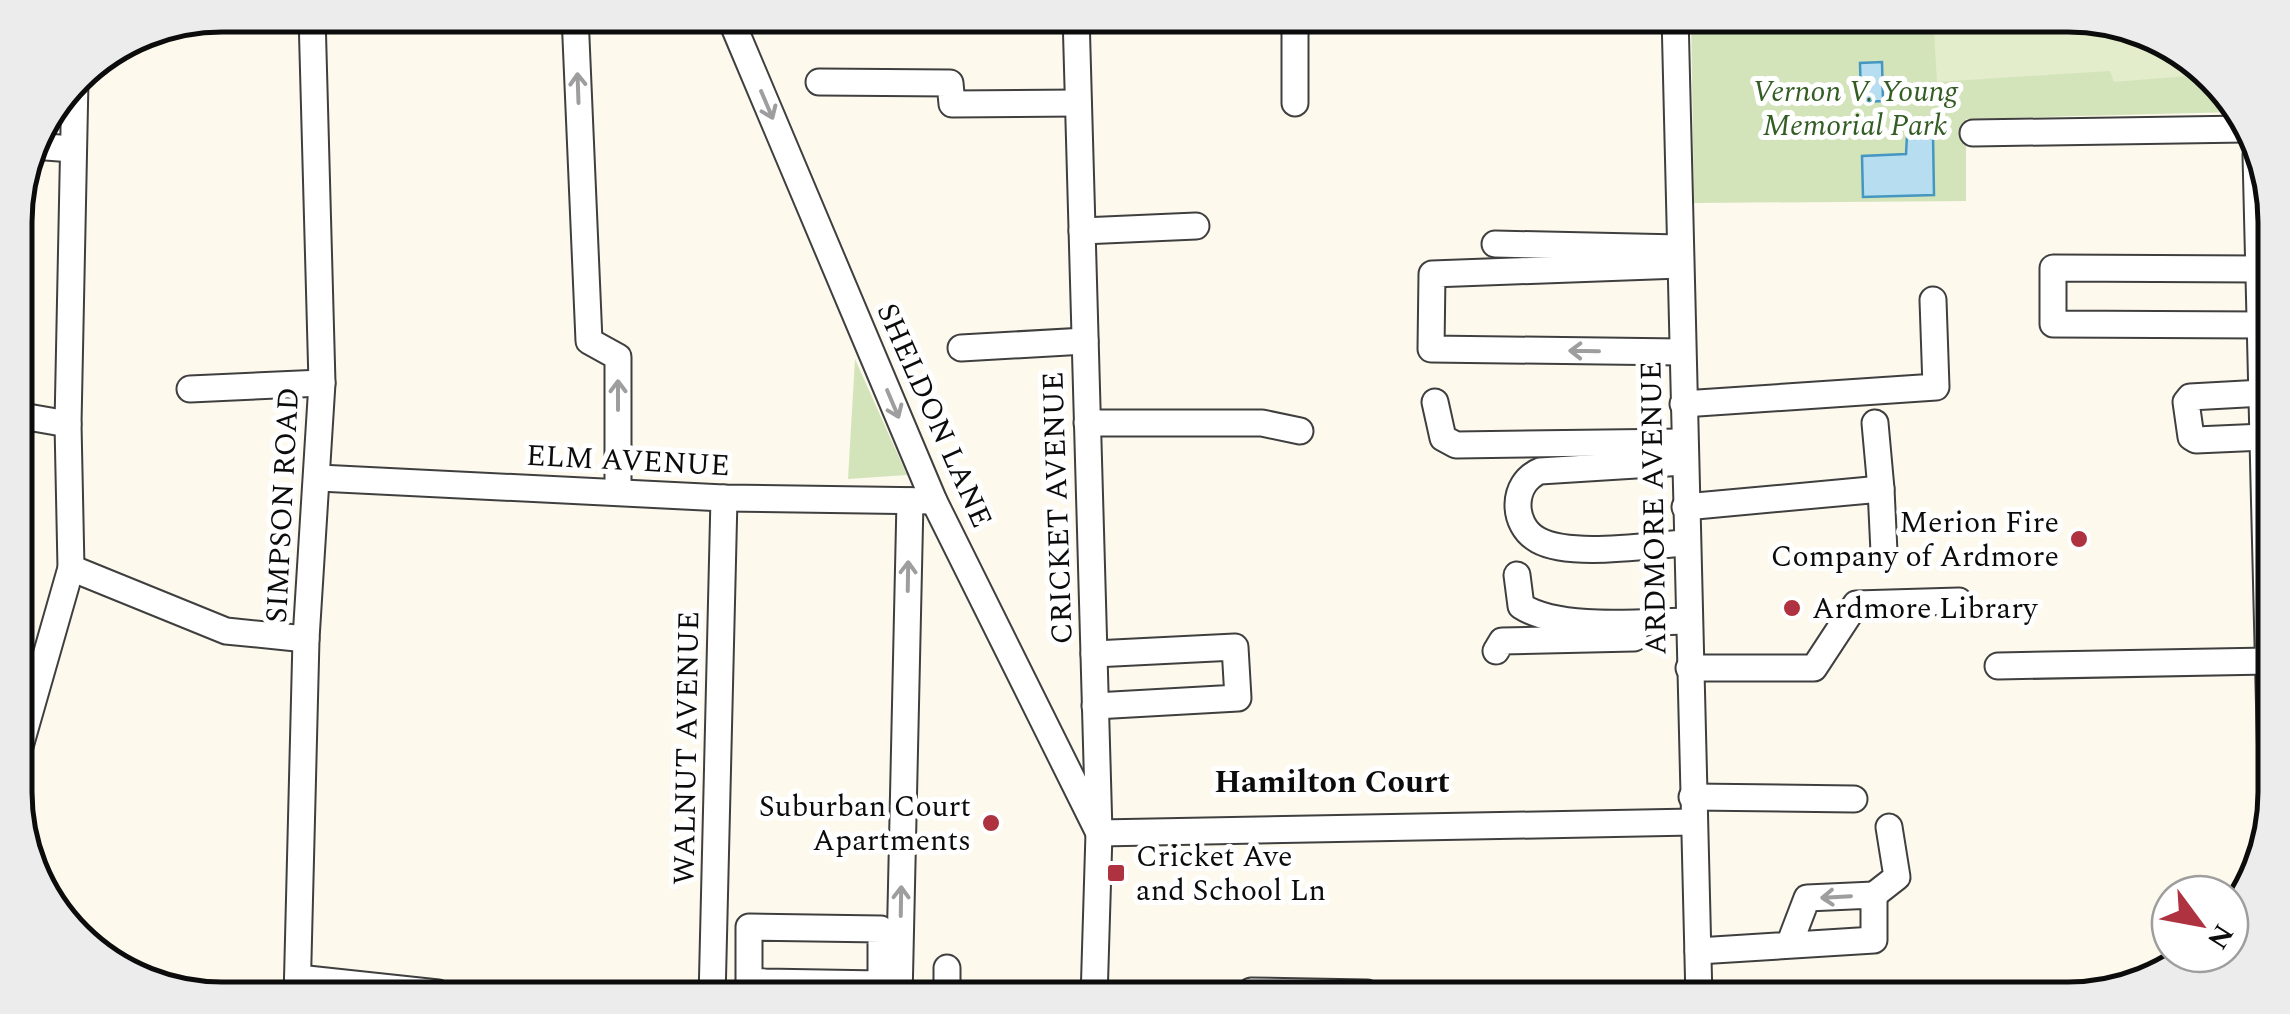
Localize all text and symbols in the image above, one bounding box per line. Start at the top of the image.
park label: Vernon V. Young Memorial Park [1752,69,1959,149]
one-way arrow [568,73,587,105]
one-way arrow [759,89,777,120]
street label: SHELDON LANE [864,296,1004,535]
one-way arrow [1569,342,1602,360]
street label: ARDMORE AVENUE [1628,360,1680,655]
street label: CRICKET AVENUE [1030,371,1086,645]
one-way arrow [608,379,628,412]
street label: SIMPSON ROAD [254,386,312,624]
one-way arrow [885,389,903,419]
street label: ELM AVENUE [525,433,731,489]
place label: Merion Fire Company of Ardmore [1771,500,2059,580]
marker: Merion Fire Company of Ardmore [2068,528,2090,550]
one-way arrow [898,561,918,594]
place label: Ardmore Library [1812,586,2039,632]
marker: Ardmore Library [1781,597,1803,619]
street label: WALNUT AVENUE [662,611,712,885]
district label: Hamilton Court [1214,758,1450,807]
place label: Suburban Court Apartments [759,784,971,864]
marker: Suburban Court Apartments [980,812,1002,834]
place label: Cricket Ave and School Ln [1136,834,1326,914]
marker: Cricket Ave and School Ln [1105,862,1127,884]
north arrow [2150,874,2250,974]
one-way arrow [892,886,911,918]
one-way arrow [1821,888,1853,907]
text: N [2196,915,2244,958]

